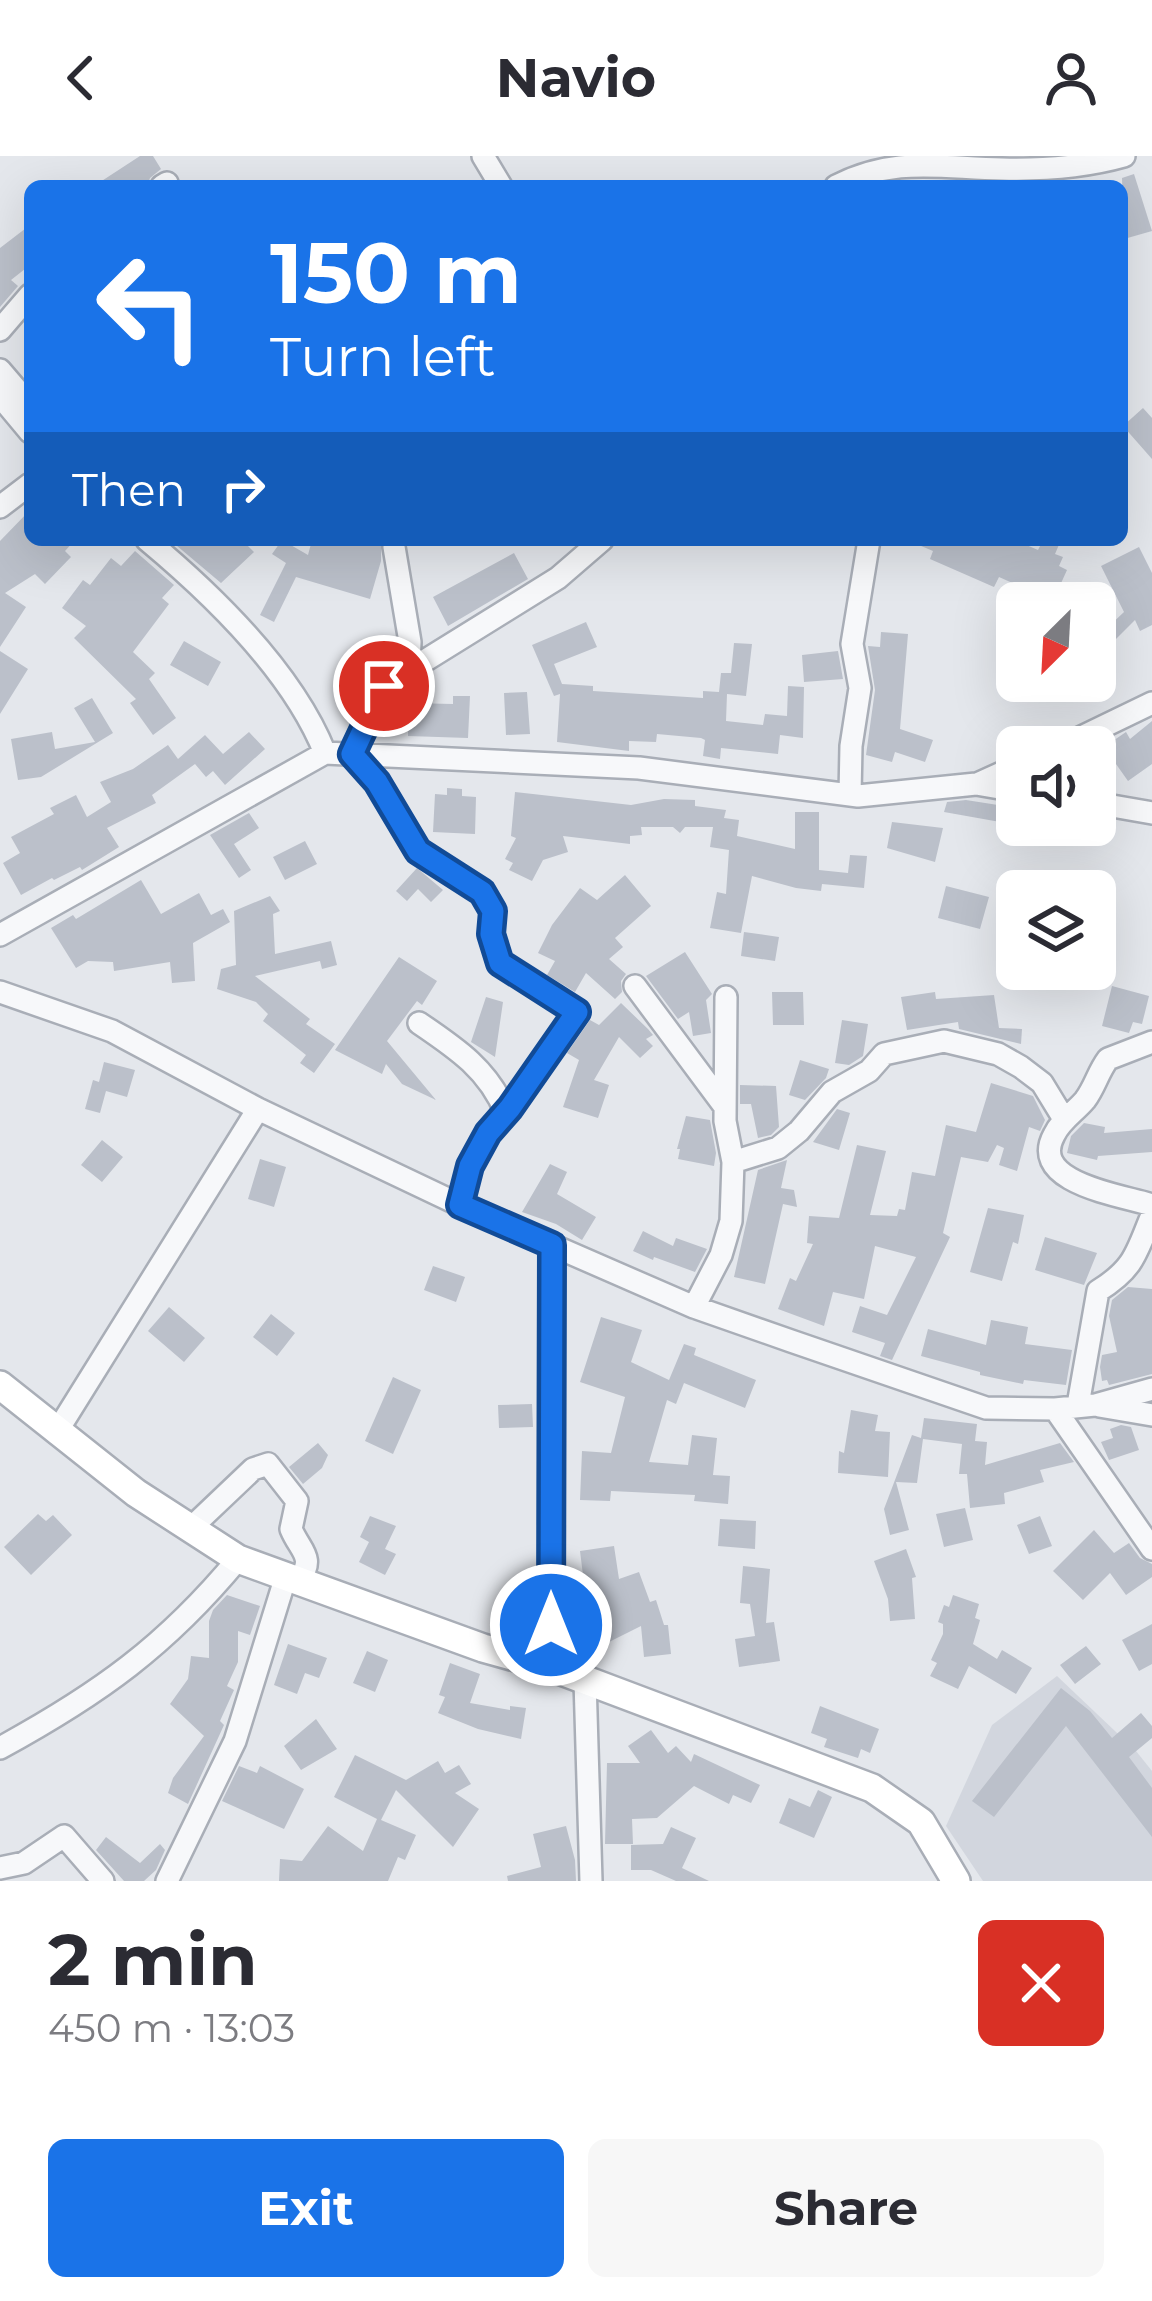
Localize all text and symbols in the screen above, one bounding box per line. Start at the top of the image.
icon: back [48,45,114,111]
text: Navio [496,45,656,111]
icon: person [1038,45,1104,111]
text: 150 m [270,222,522,324]
icon: left [72,228,228,384]
text: Turn left [270,324,496,390]
icon: right [210,456,276,522]
text: Then [72,462,186,517]
north arrow [996,582,1116,702]
map controls [996,582,1116,990]
pin [333,635,435,737]
icon: arrive [351,653,417,719]
button: sound [996,726,1116,846]
button: layers [996,870,1116,990]
position arrow [488,1562,614,1688]
text: 2 min [48,1915,258,2003]
button: close [978,1920,1104,2046]
text: 450 m · 13:03 [48,2004,295,2052]
button: Exit [48,2139,564,2277]
button: Share [588,2139,1104,2277]

